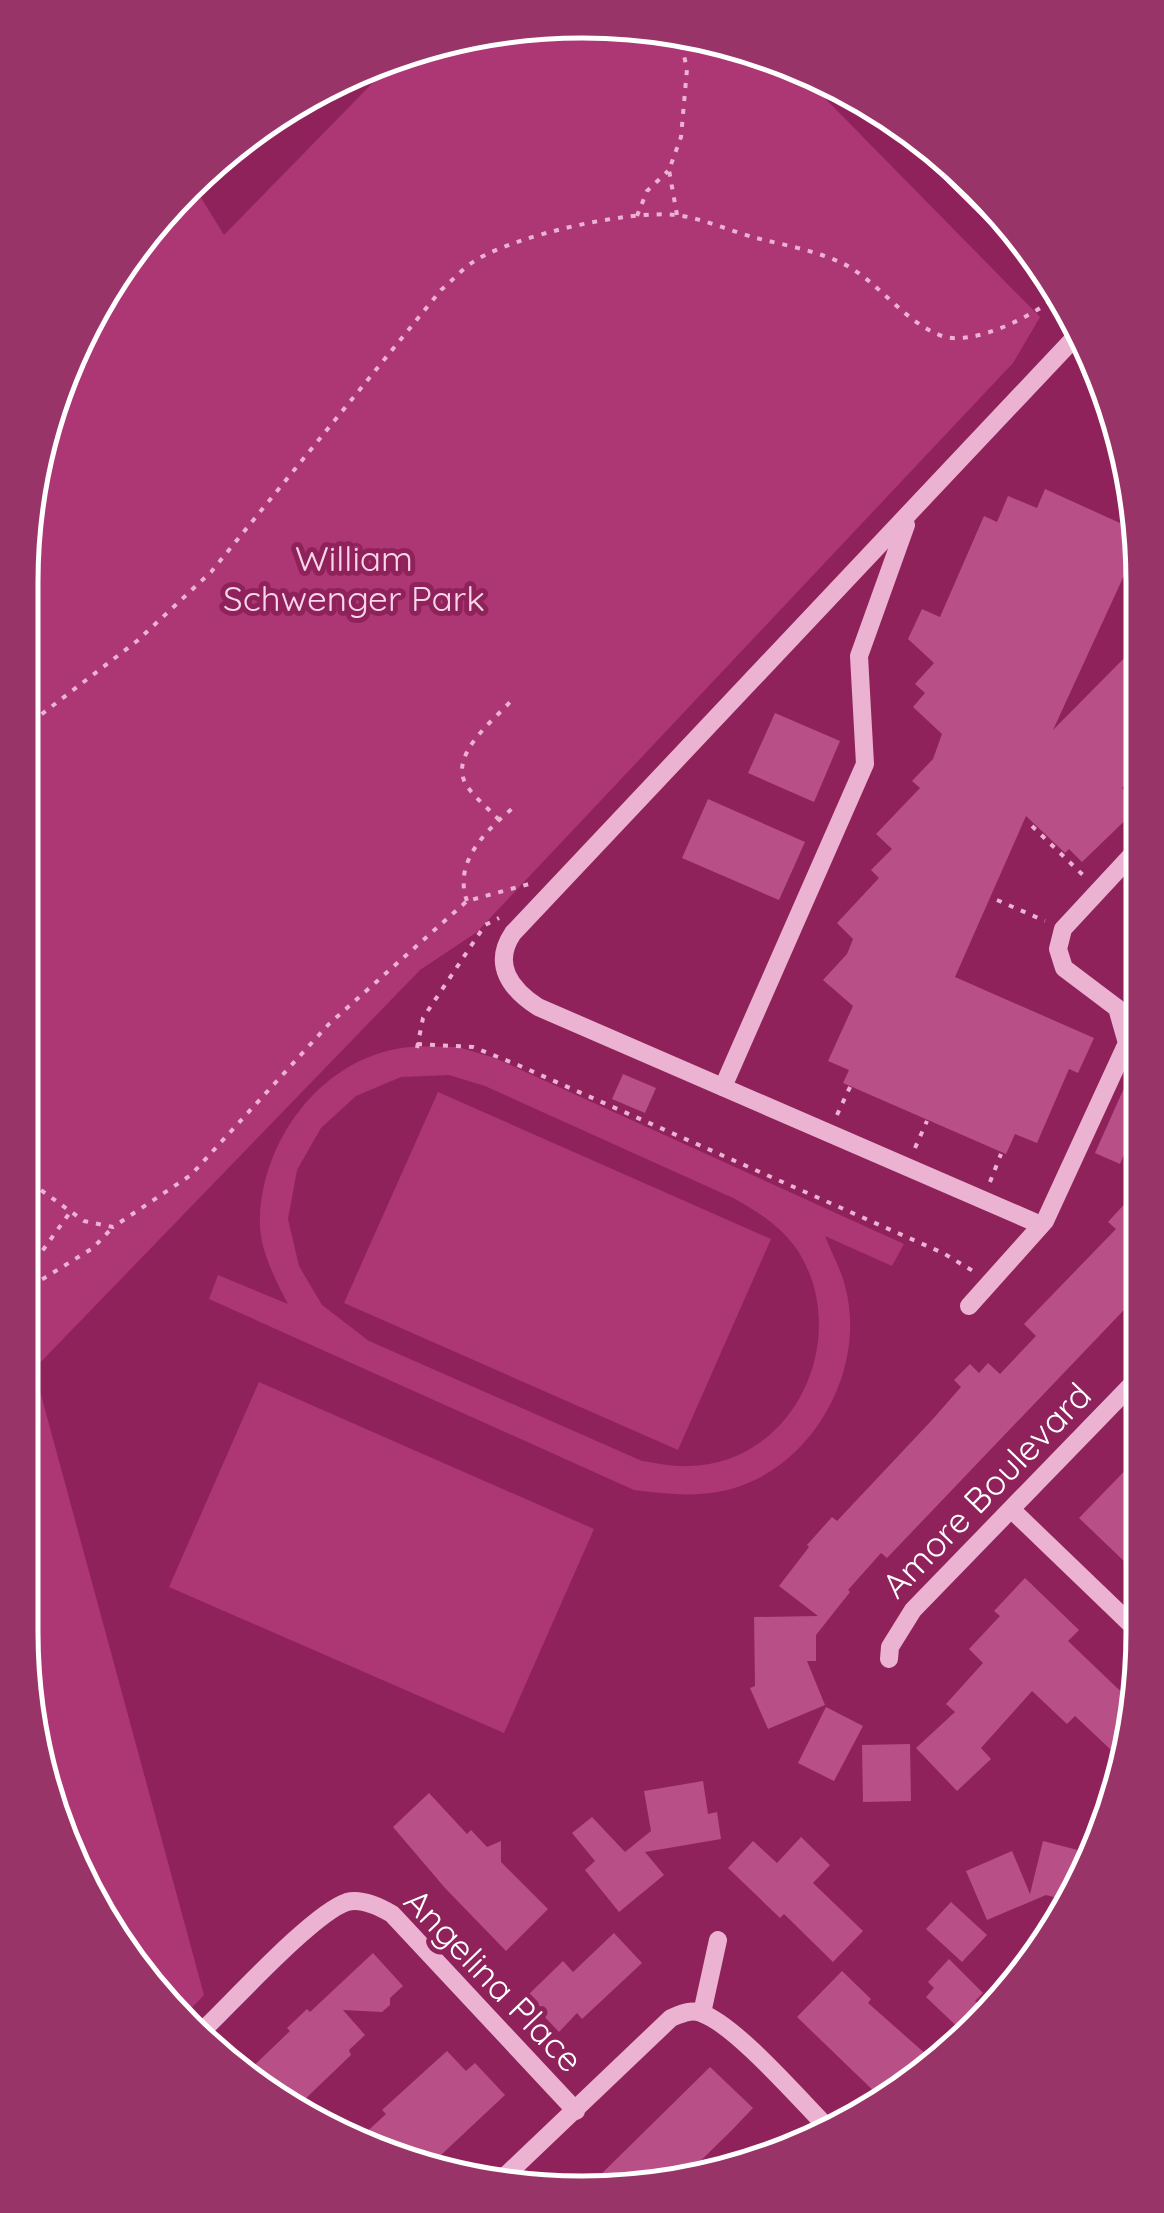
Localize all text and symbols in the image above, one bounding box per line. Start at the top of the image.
park label: William Schwenger Park [223,536,485,620]
street label: Amore Boulevard [872,1373,1100,1607]
street label: Angelina Place [395,1879,593,2081]

